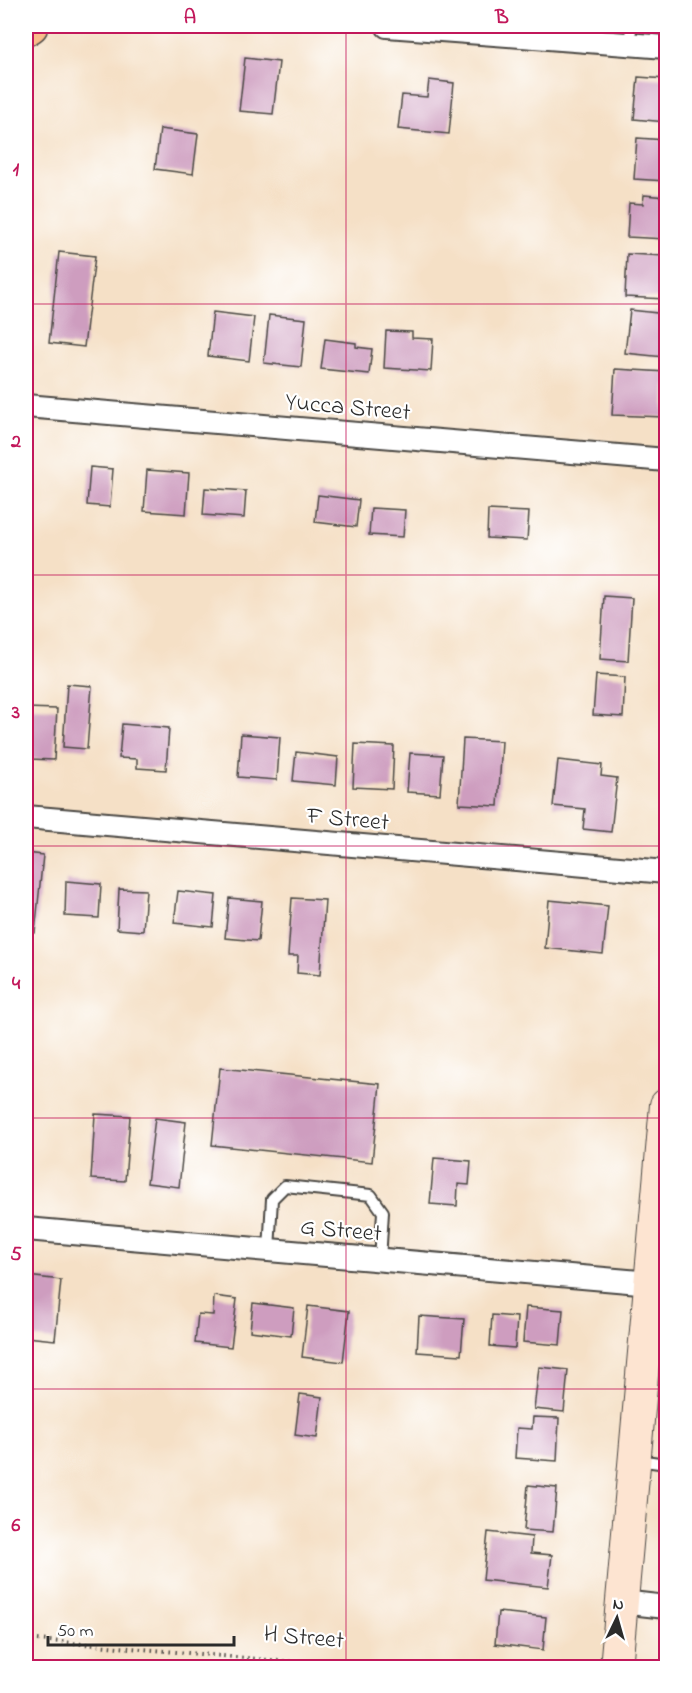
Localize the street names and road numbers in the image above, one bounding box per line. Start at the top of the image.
street label: Yucca Street [284,386,412,431]
street label: F Street [304,799,390,841]
street label: G Street [299,1211,383,1252]
street label: H Street [262,1618,345,1659]

